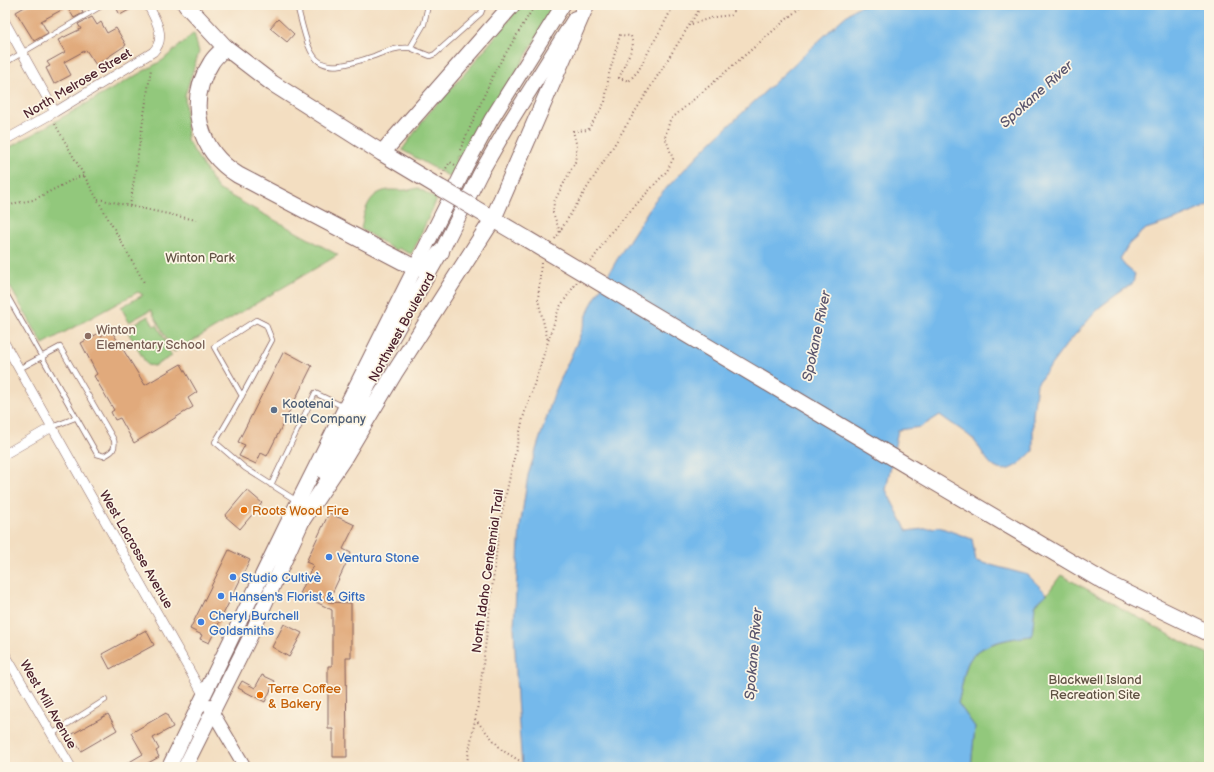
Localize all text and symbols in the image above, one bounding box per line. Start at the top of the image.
street label: North Melrose Street [20,45,135,123]
water label: Spokane River [996,57,1077,132]
park label: Winton Park [165,250,235,266]
street label: Northwest Boulevard [365,270,439,385]
water label: Spokane River [799,288,835,383]
place label: Winton Elementary School [96,322,205,353]
marker: Winton Elementary School [83,331,93,341]
place label: Kootenai Title Company [282,396,366,427]
marker: Kootenai Title Company [269,405,279,415]
street label: West Lacrosse Avenue [96,488,177,612]
street label: North Idaho Centennial Trail [469,488,507,654]
place label: Roots Wood Fire [252,503,349,519]
marker: Roots Wood Fire [239,505,249,515]
place label: Ventura Stone [337,550,419,566]
marker: Ventura Stone [324,552,334,562]
place label: Studio Cultivè [241,570,321,586]
marker: Studio Cultivè [228,572,238,582]
place label: Hansen's Florist & Gifts [229,589,366,605]
marker: Hansen's Florist & Gifts [216,591,226,601]
water label: Spokane River [741,606,766,701]
place label: Cheryl Burchell Goldsmiths [209,608,299,639]
marker: Cheryl Burchell Goldsmiths [196,617,206,627]
street label: West Mill Avenue [16,657,80,752]
park label: Blackwell Island Recreation Site [1048,672,1142,703]
place label: Terre Coffee & Bakery [268,681,341,712]
marker: Terre Coffee & Bakery [255,690,265,700]

